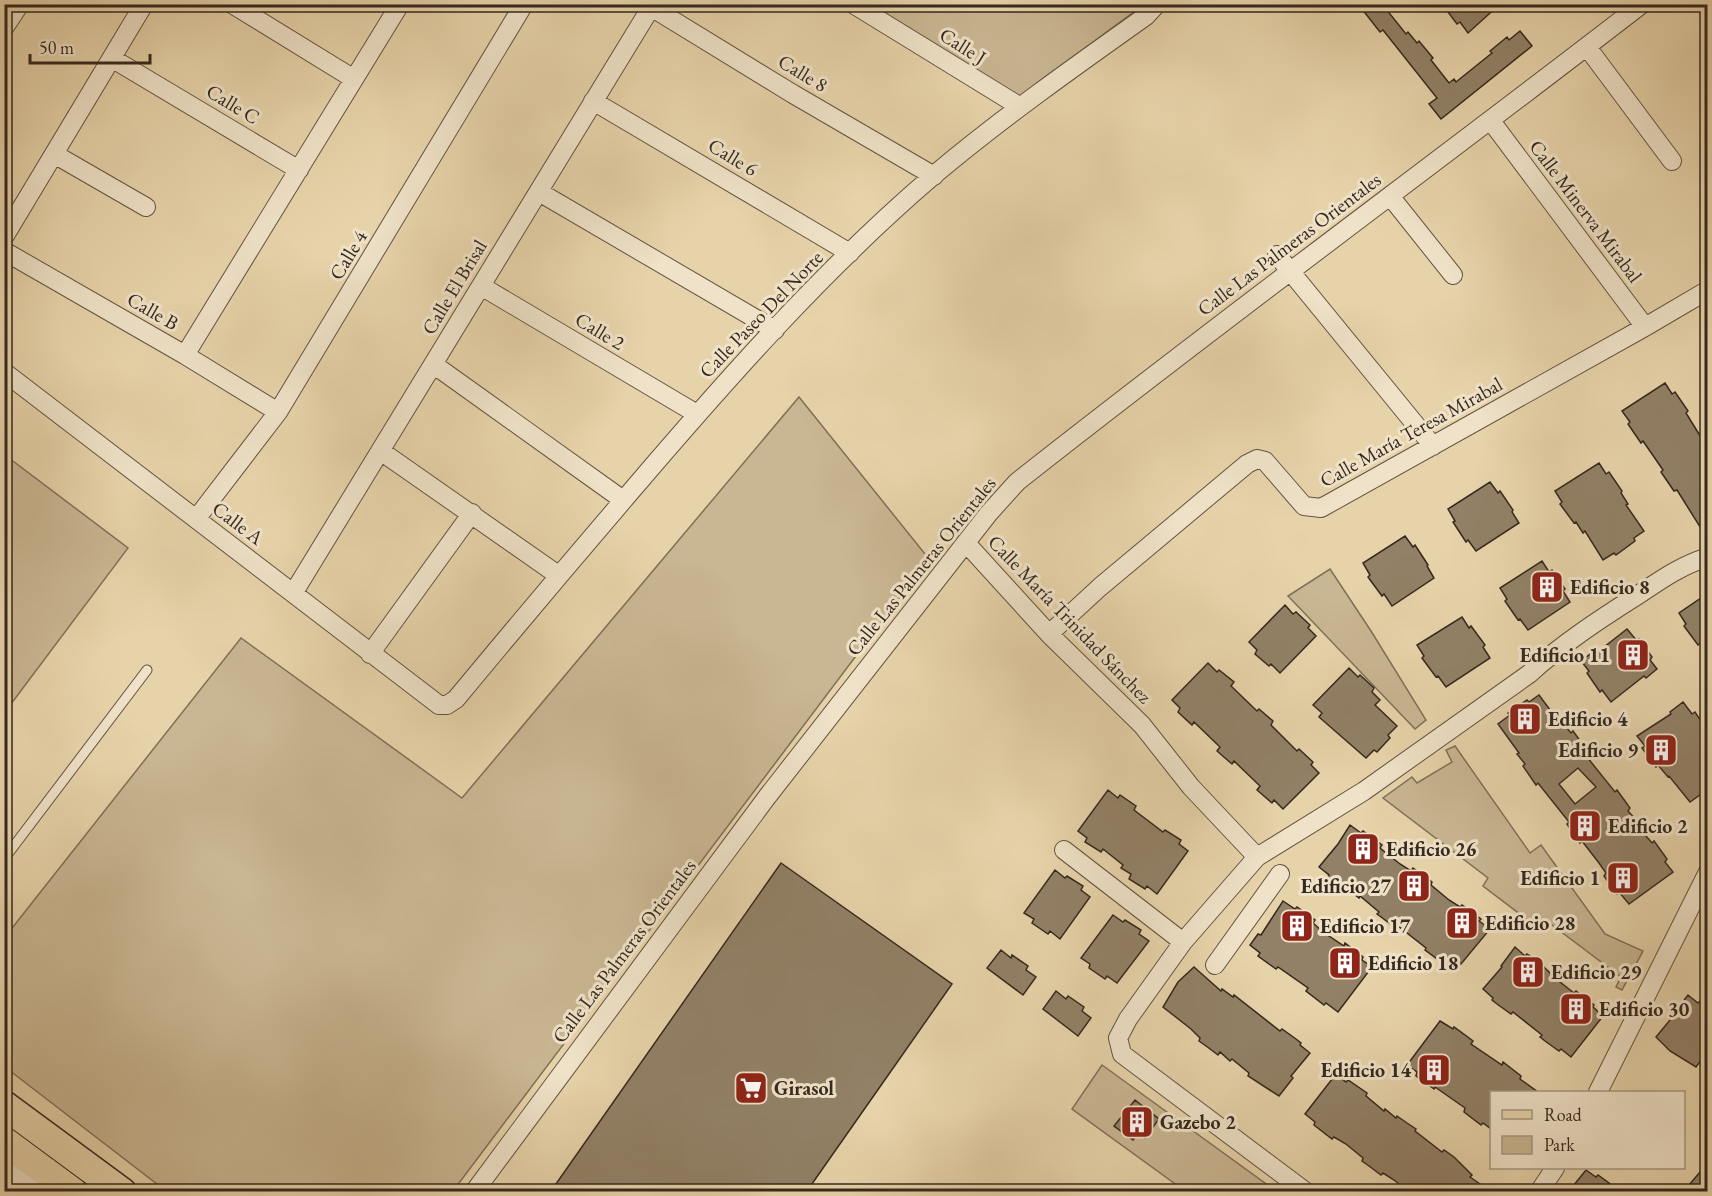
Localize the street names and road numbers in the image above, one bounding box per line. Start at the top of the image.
street label: Calle J [935,22,991,70]
street label: Calle 8 [774,48,832,98]
street label: Calle C [202,78,264,130]
street label: Calle 6 [704,132,763,182]
street label: Calle Minerva Mirabal [1524,134,1648,288]
street label: Calle Las Palmeras Orientales [1192,166,1386,322]
street label: Calle 4 [323,225,373,284]
street label: Calle El Brisal [415,235,493,339]
street label: Calle Paseo Del Norte [693,244,829,383]
street label: Calle B [123,286,183,336]
street label: Calle 2 [571,306,630,356]
street label: Calle María Teresa Mirabal [1315,371,1507,493]
street label: Calle Las Palmeras Orientales [841,471,1001,661]
street label: Calle A [207,495,269,551]
street label: Calle María Trinidad Sánchez [982,529,1158,709]
street label: Calle Las Palmeras Orientales [546,854,702,1048]

